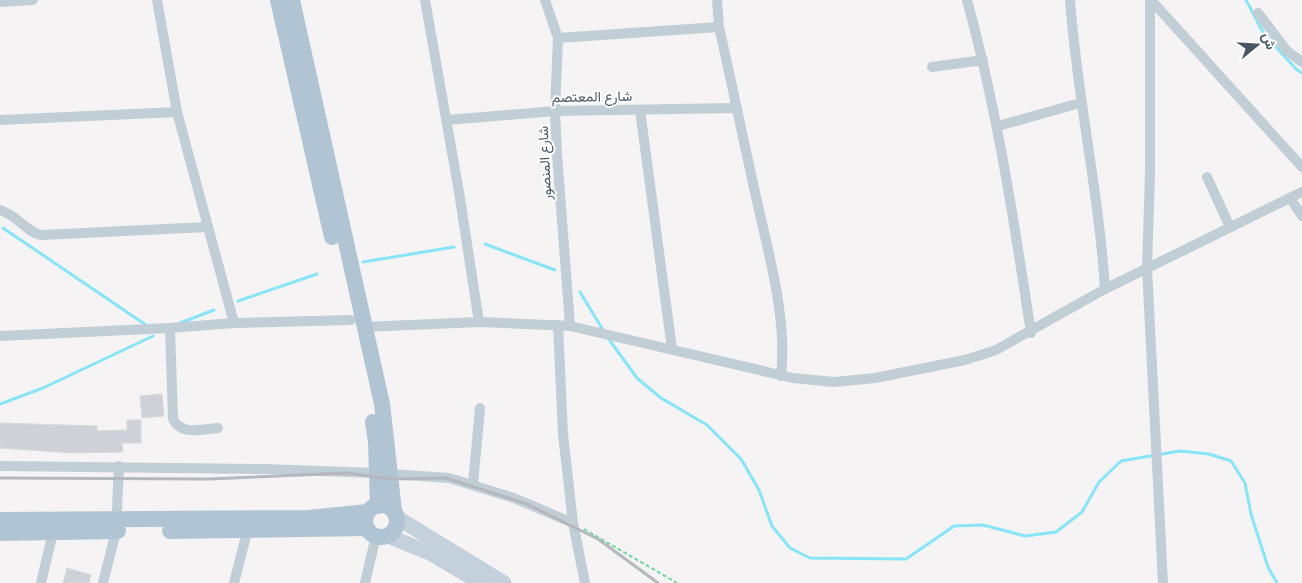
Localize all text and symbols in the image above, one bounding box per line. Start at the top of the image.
north arrow [1232,20,1282,70]
text: ش [1258,31,1280,52]
street label: شارع المعتصم [552,88,632,108]
street label: شارع المنصور [535,125,557,202]

